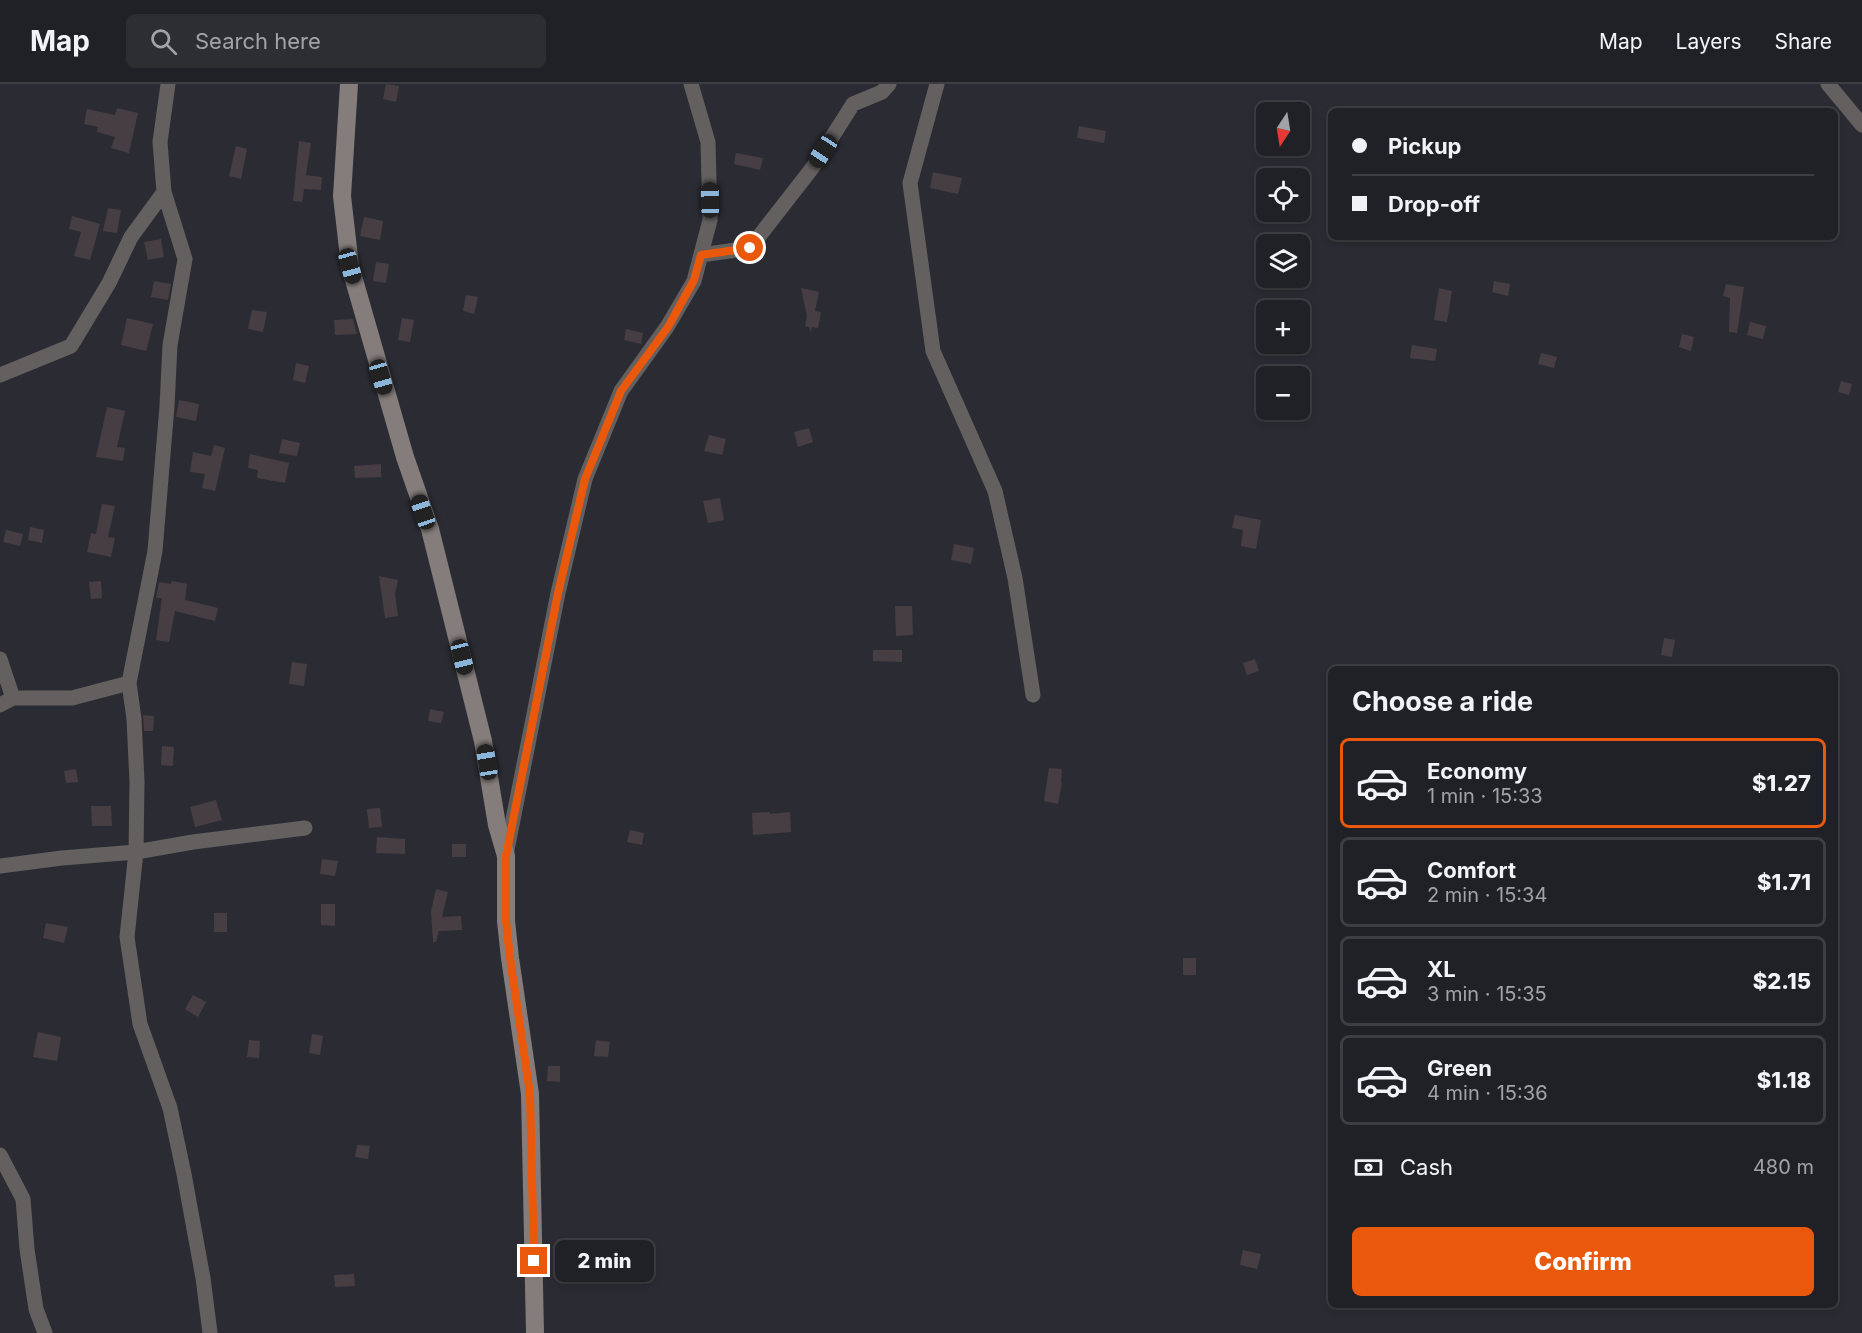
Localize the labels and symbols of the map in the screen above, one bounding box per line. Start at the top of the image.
north arrow [1256,102,1310,156]
car [806,131,840,171]
car [701,182,719,218]
route start [736,234,763,261]
car [337,246,363,286]
car [367,357,395,397]
car [409,492,437,532]
car [449,637,475,677]
car [475,743,499,781]
callout: 2 min [555,1240,654,1282]
route end [520,1247,547,1274]

